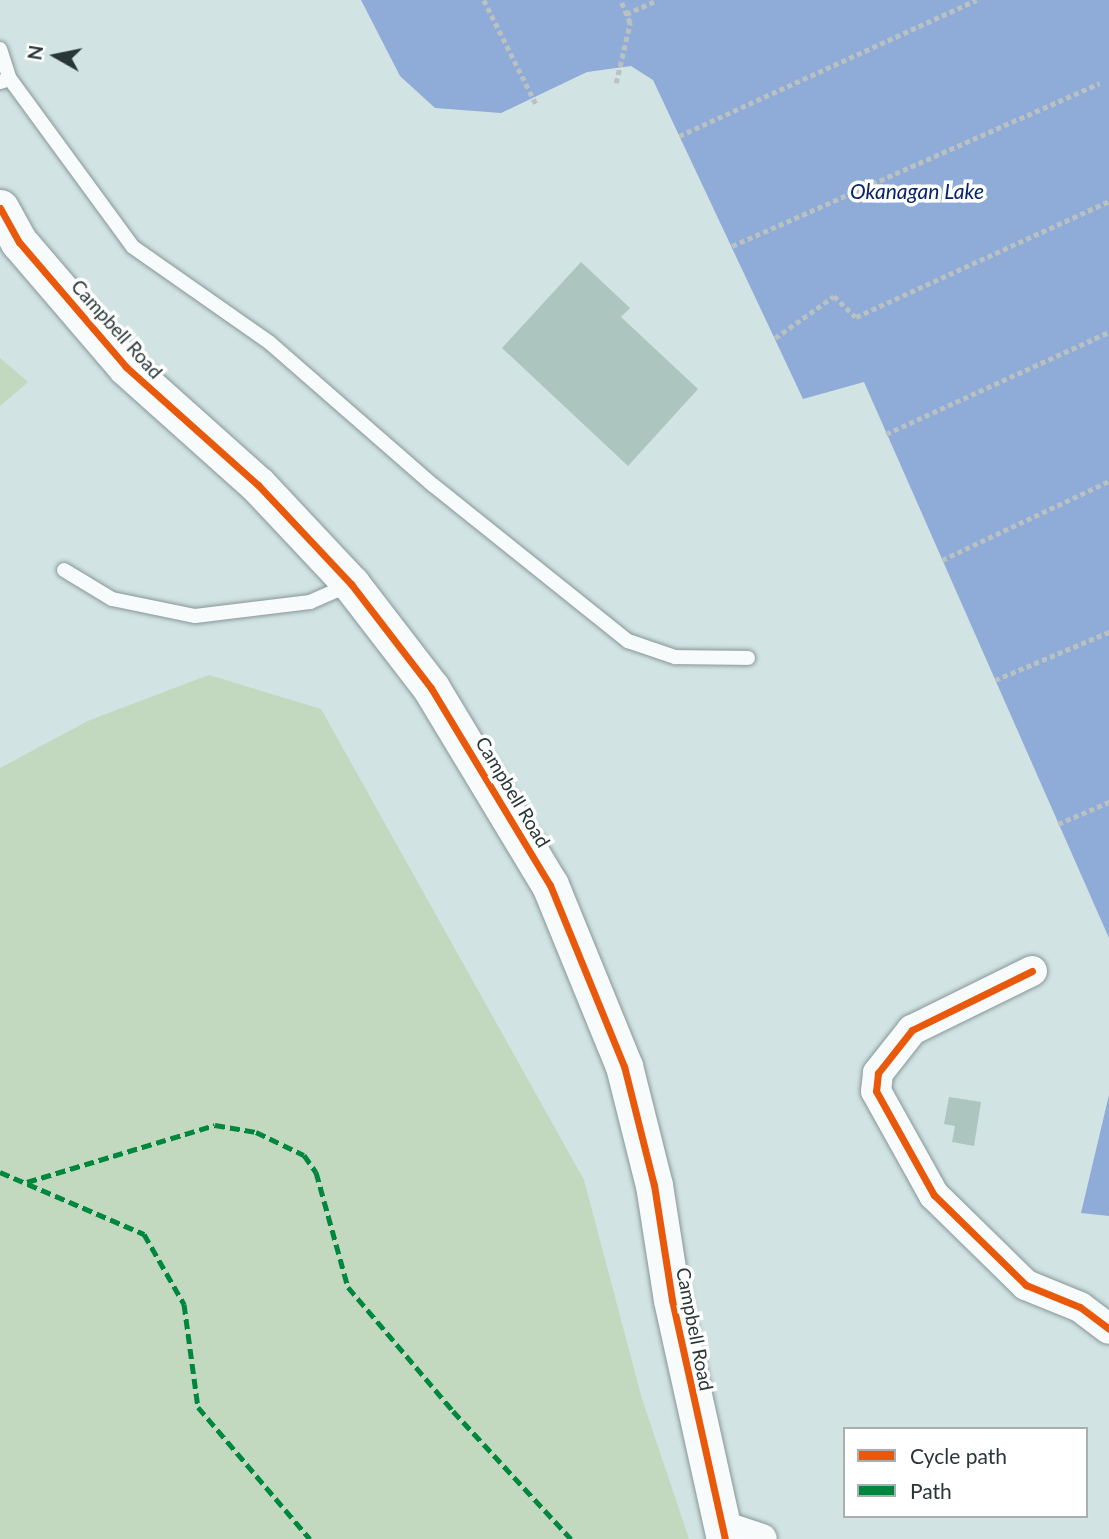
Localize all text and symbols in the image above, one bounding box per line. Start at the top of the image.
north arrow [21,21,91,91]
text: N [22,44,47,62]
water label: Okanagan Lake [850,178,984,204]
street label: Campbell Road [67,275,167,383]
street label: Campbell Road [471,733,555,851]
street label: Campbell Road [672,1265,718,1393]
legend [843,1427,1088,1518]
text: Cycle path [910,1443,1007,1468]
text: Path [910,1478,952,1503]

